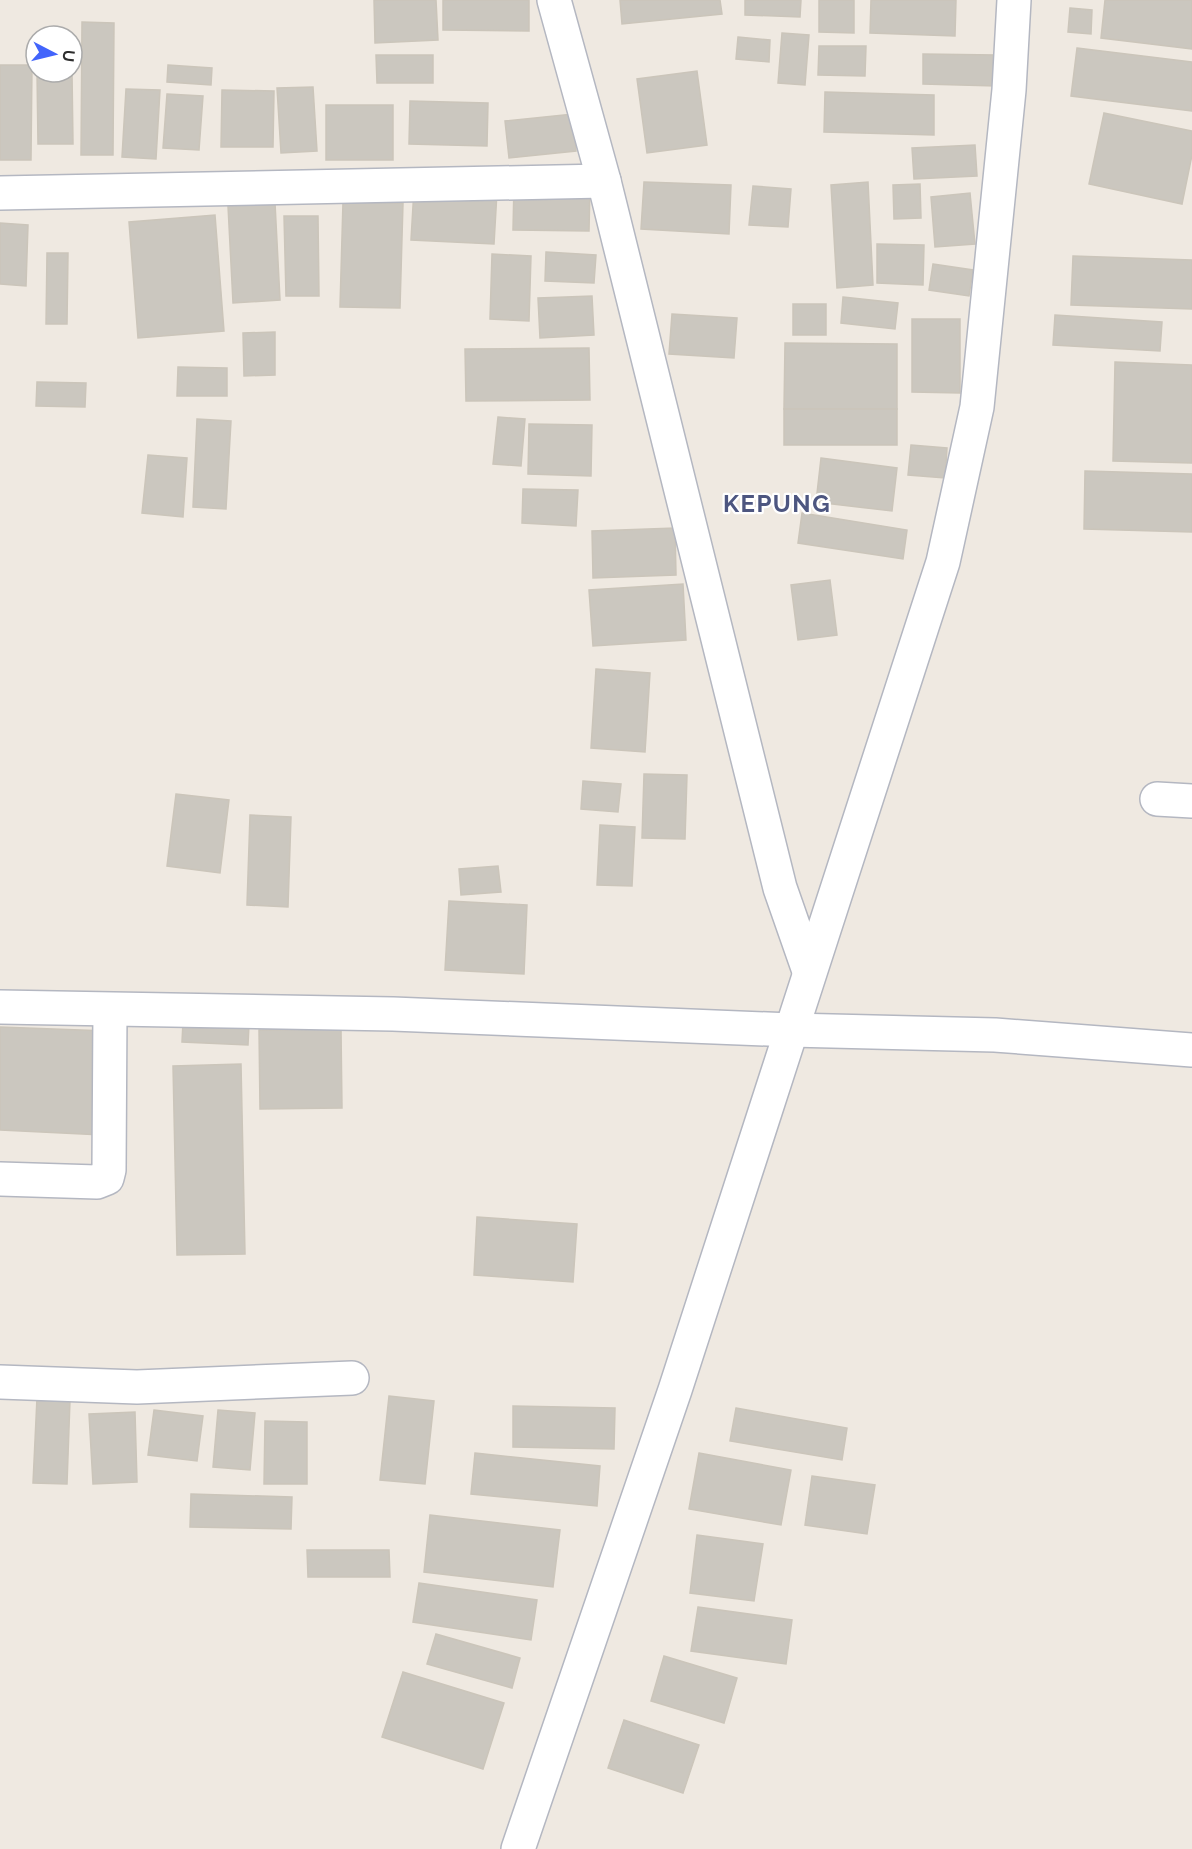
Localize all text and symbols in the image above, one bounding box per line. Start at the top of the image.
north arrow [24,24,84,84]
text: U [58,49,79,63]
district label: KEPUNG [723,489,831,518]

